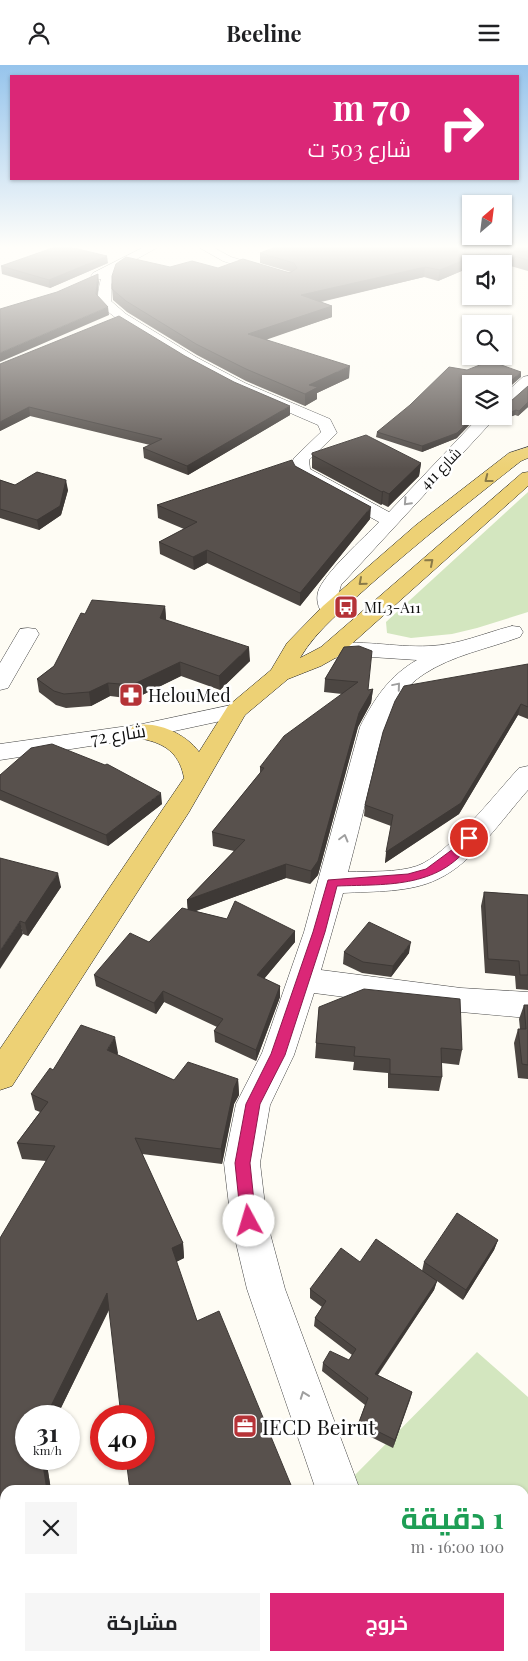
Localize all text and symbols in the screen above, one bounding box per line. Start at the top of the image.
text: Beeline [226,18,302,48]
icon: person [25,19,53,47]
icon: menu [475,19,503,47]
text: 70 m [333,83,411,130]
icon: right [429,95,494,160]
text: شارع 503 ت [308,133,411,163]
north arrow [462,195,512,245]
map controls [462,195,512,425]
button: sound [462,255,512,305]
button: search [462,315,512,365]
button: layers [462,375,512,425]
street label: شارع 411 [415,443,466,495]
one-way arrow [484,473,493,482]
one-way arrow [404,496,413,505]
one-way arrow [424,559,433,568]
one-way arrow [359,576,368,585]
bus stop icon: ML3-A11 [333,594,359,620]
place label: ML3-A11 [364,597,421,617]
pharmacy icon: HelouMed [118,682,144,708]
place label: HelouMed [148,683,231,707]
one-way arrow [391,683,400,692]
street label: شارع 72 [89,718,147,751]
pin [448,817,490,859]
icon: arrive [455,824,483,852]
one-way arrow [338,834,349,842]
position arrow [222,1194,274,1246]
one-way arrow [300,1391,310,1399]
speed limit sign: 40 [90,1405,155,1470]
place label: IECD Beirut [262,1412,376,1440]
office icon: IECD Beirut [232,1413,258,1439]
text: 31 [37,1415,58,1448]
text: km/h [33,1442,62,1458]
text: 1 دقيقة [401,1497,504,1537]
button: close [25,1502,77,1554]
text: 100 m · 16:00 [411,1536,504,1557]
button: مشاركة [25,1593,260,1651]
button: خروج [270,1593,504,1651]

